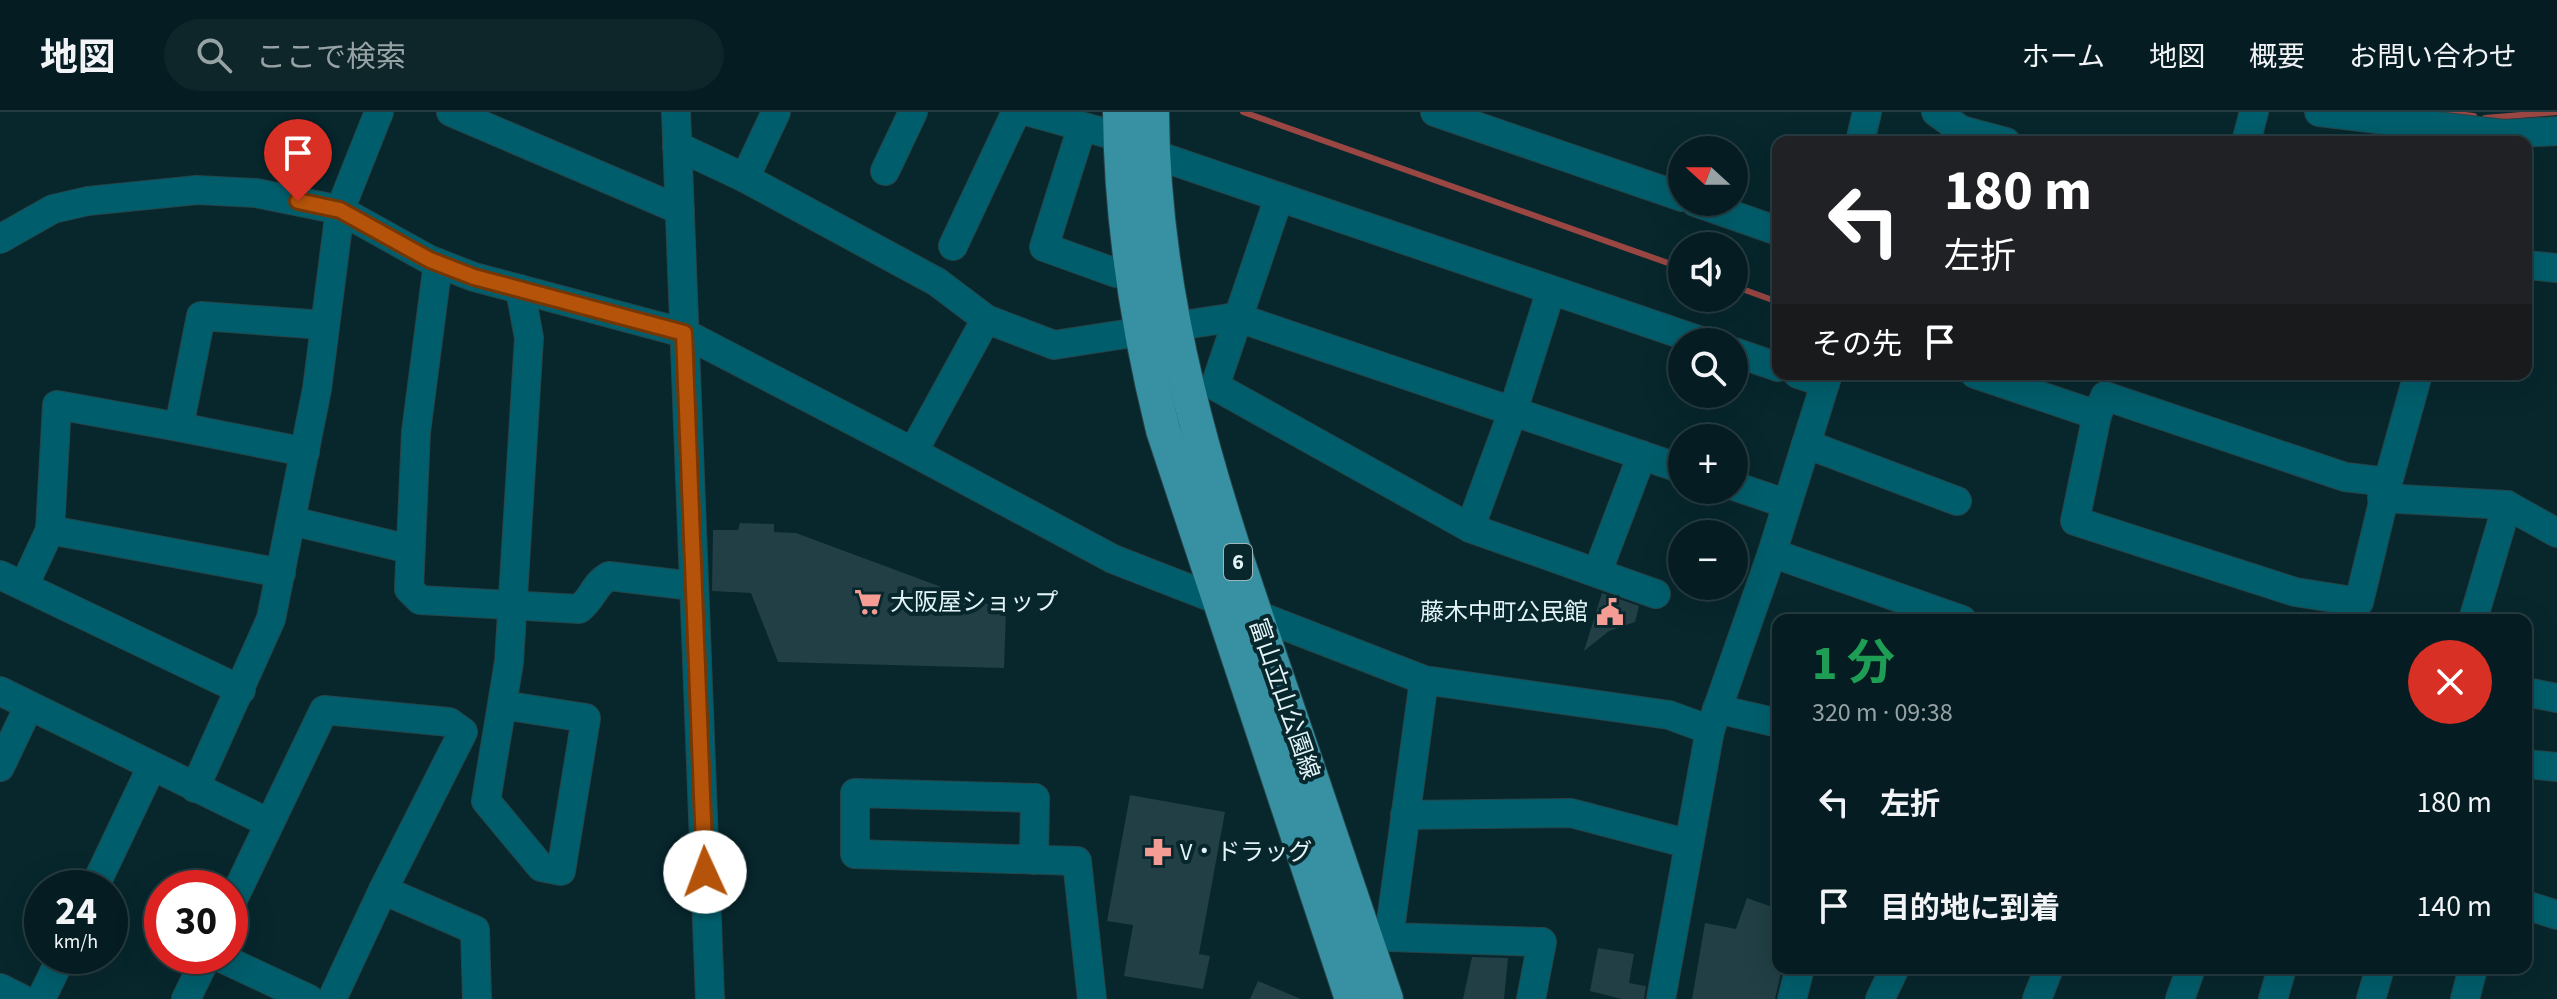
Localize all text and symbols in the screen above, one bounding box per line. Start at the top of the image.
search box [164,19,724,91]
text: 地図 [40,31,116,85]
icon: search [192,33,236,77]
text: ここで検索 [256,36,406,79]
text: ホーム [2022,37,2105,77]
text: 地図 [2149,37,2205,77]
text: 概要 [2249,37,2305,77]
text: お問い合わせ [2349,37,2517,77]
pin [264,119,332,201]
icon: arrive [276,131,320,175]
north arrow [1668,136,1748,216]
map controls [1668,136,1748,600]
text: 180 m [1944,152,2092,231]
icon: left [1812,168,1916,272]
text: 左折 [1944,231,2016,282]
button: sound [1668,232,1748,312]
icon: arrive [1918,320,1962,364]
text: その先 [1812,323,1902,366]
button: search [1668,328,1748,408]
button: + [1668,424,1748,504]
button: − [1668,520,1748,600]
road number: 6 [1224,544,1252,580]
place label: 大阪屋ショップ [890,585,1058,620]
supermarket icon: 大阪屋ショップ [853,587,883,617]
place label: 藤木中町公民館 [1420,595,1588,630]
public building icon: 藤木中町公民館 [1595,597,1625,627]
street label: 富山立山公園線 [1240,614,1328,784]
text: 1 分 [1812,630,1895,698]
button: close [2408,640,2492,724]
text: 320 m · 09:38 [1812,694,1953,731]
icon: left [1812,780,1856,824]
text: 180 m [2416,781,2492,824]
text: 左折 [1880,783,1940,826]
position arrow [663,830,747,914]
place label: V・ドラッグ [1180,835,1312,870]
pharmacy icon: V・ドラッグ [1143,837,1173,867]
speed limit sign: 30 [144,870,248,974]
text: 24 [55,883,97,940]
icon: arrive [1812,884,1856,928]
text: 140 m [2416,885,2492,928]
text: 目的地に到着 [1880,887,2060,930]
text: km/h [54,928,98,956]

